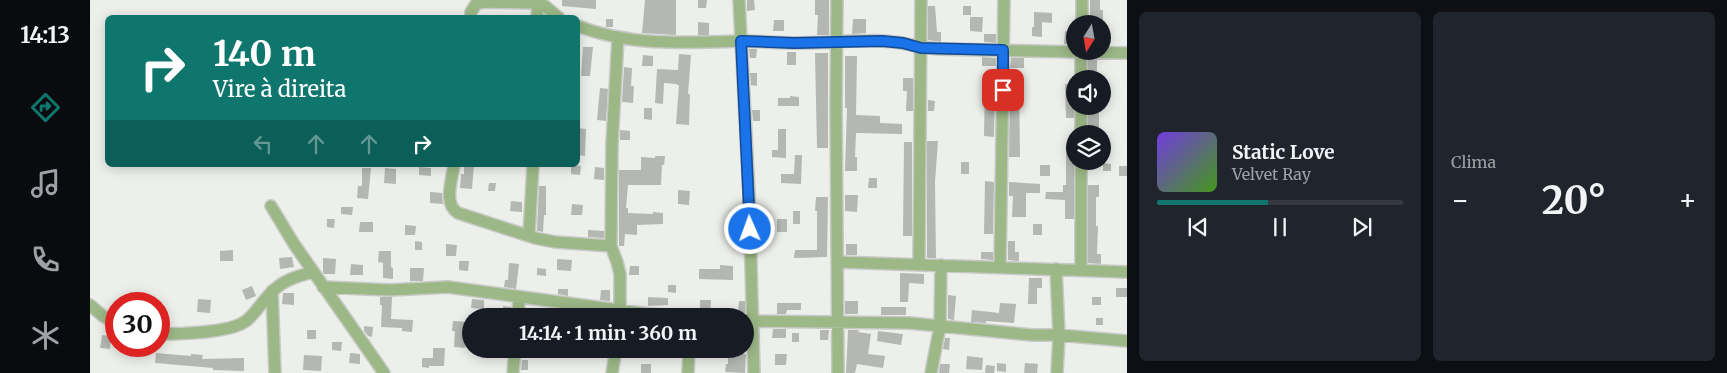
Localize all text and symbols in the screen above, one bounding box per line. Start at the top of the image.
north arrow [1066,15,1111,60]
map controls [1066,15,1111,170]
text: 14:13 [20,21,70,49]
text: 140 m [213,32,316,76]
icon: right [130,35,195,100]
pin [982,69,1024,111]
button: sound [1066,70,1111,115]
text: Vire à direita [213,75,346,103]
icon: arrive [989,76,1017,104]
icon: directions [28,90,63,125]
button: layers [1066,125,1111,170]
icon: left [249,130,277,158]
icon: ahead [302,130,330,158]
icon: ahead [355,130,383,158]
icon: right [408,130,436,158]
text: Static Love [1232,140,1335,164]
text: Clima [1451,152,1496,172]
text: Velvet Ray [1232,164,1311,184]
icon: music [28,166,63,201]
text: 20° [1542,177,1606,224]
text: − [1451,182,1470,218]
text: + [1678,182,1697,218]
position arrow [723,202,775,254]
icon: previous [1184,213,1212,241]
icon: pause [1266,213,1294,241]
icon: next [1348,213,1376,241]
icon: phone [28,242,63,277]
speed limit sign: 30 [105,292,170,357]
icon: climate [28,318,63,353]
text: 14:14 · 1 min · 360 m [519,321,697,345]

